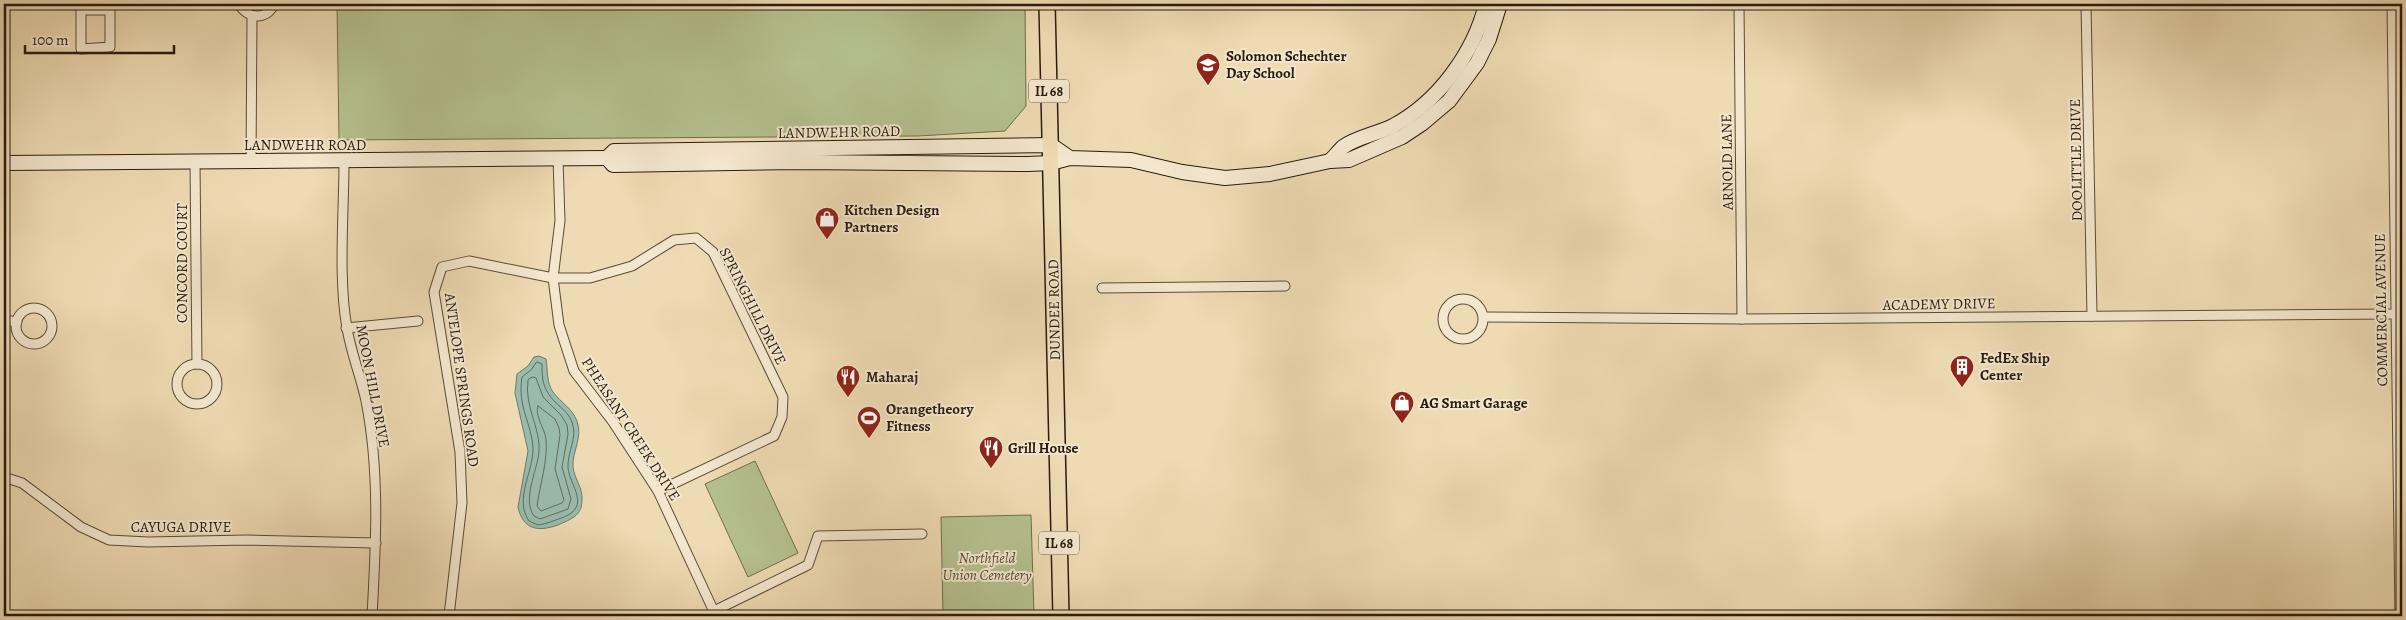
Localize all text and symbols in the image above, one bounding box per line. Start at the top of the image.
scale bar [25,22,174,54]
text: 100 m [32,30,69,50]
place label: Solomon Schechter Day School [1226,46,1347,83]
school or university icon: Solomon Schechter Day School [1195,52,1221,86]
road number: IL 68 [1029,80,1069,102]
street label: DOOLITTLE DRIVE [2065,99,2087,221]
street label: ARNOLD LANE [1716,114,1738,211]
street label: LANDWEHR ROAD [778,121,900,143]
street label: LANDWEHR ROAD [244,135,366,155]
place label: Kitchen Design Partners [844,200,940,237]
street label: CONCORD COURT [172,202,192,323]
shop icon: Kitchen Design Partners [814,206,840,240]
street label: COMMERCIAL AVENUE [2370,233,2392,387]
street label: SPRINGHILL DRIVE [715,244,791,368]
street label: DUNDEE ROAD [1043,259,1065,361]
street label: ANTELOPE SPRINGS ROAD [440,291,484,468]
street label: ACADEMY DRIVE [1881,293,1996,315]
street label: MOON HILL DRIVE [351,323,395,449]
place label: FedEx Ship Center [1980,348,2050,385]
street label: PHEASANT CREEK DRIVE [577,353,685,505]
building icon: FedEx Ship Center [1949,354,1975,388]
restaurant icon: Maharaj [835,364,861,398]
place label: Maharaj [866,367,918,387]
shop icon: AG Smart Garage [1389,390,1415,424]
place label: AG Smart Garage [1419,393,1528,413]
place label: Orangetheory Fitness [886,399,974,436]
sports icon: Orangetheory Fitness [856,405,882,439]
restaurant icon: Grill House [978,435,1004,469]
place label: Grill House [1008,438,1079,458]
street label: CAYUGA DRIVE [131,517,231,537]
road number: IL 68 [1039,532,1079,554]
park label: Northfield Union Cemetery [942,548,1032,585]

